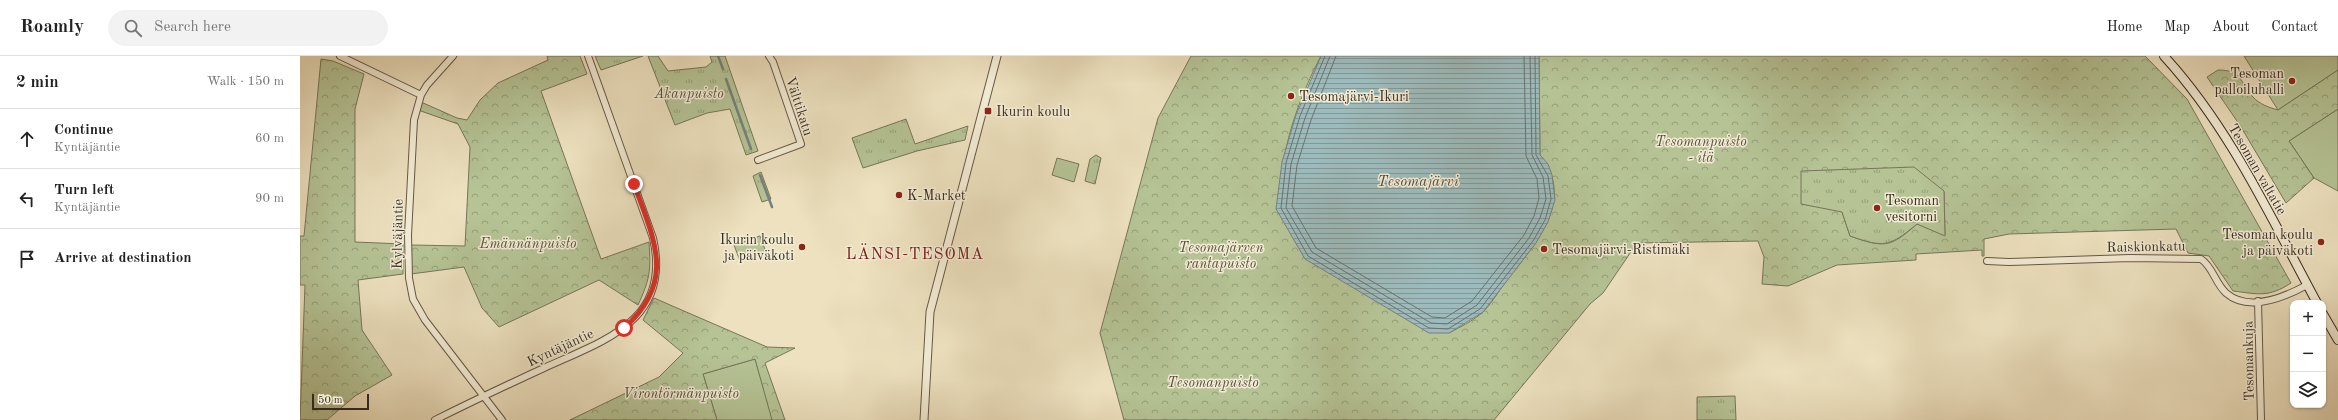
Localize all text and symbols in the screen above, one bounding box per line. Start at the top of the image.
search box [108,10,388,46]
icon: search [122,17,144,39]
text: Roamly [20,18,84,37]
text: Search here [154,20,231,35]
text: Home [2107,20,2142,34]
text: Map [2164,20,2190,34]
text: About [2212,20,2249,34]
text: Contact [2271,20,2318,34]
place label: Tesoman palloiluhalli [2214,67,2284,97]
text: 2 min [16,74,59,91]
text: Walk · 150 m [207,75,284,88]
street label: Välttikatu [783,75,815,138]
marker: Tesoman palloiluhalli [2287,76,2297,86]
park label: Akanpuisto [653,87,724,102]
place label: Tesomajärvi-Ikuri [1299,90,1409,104]
marker: Tesomajärvi-Ikuri [1286,91,1296,101]
place label: Ikurin koulu [996,105,1071,119]
marker: Ikurin koulu [983,106,993,116]
street label: Tesoman valtatie [2225,122,2289,217]
text: Continue [54,123,113,138]
icon: ahead [16,128,38,150]
text: 60 m [255,132,284,145]
park label: Tesomanpuisto - itä [1655,135,1747,165]
text: Kyntäjäntie [54,141,120,154]
route end [625,175,643,193]
water label: Tesomajärvi [1377,175,1459,190]
text: Turn left [54,183,114,198]
icon: left [16,188,38,210]
place label: K-Market [907,189,966,203]
marker: K-Market [894,190,904,200]
text: 90 m [255,192,284,205]
place label: Tesoman vesitorni [1885,194,1940,224]
street label: Kylväjäntie [390,199,406,269]
text: Kyntäjäntie [54,201,120,214]
marker: Tesoman vesitorni [1872,203,1882,213]
place label: Tesoman koulu ja päiväkoti [2222,228,2314,258]
place label: Ikurin koulu ja päiväkoti [720,233,795,263]
park label: Emännänpuisto [478,237,577,252]
marker: Tesoman koulu ja päiväkoti [2316,237,2326,247]
street label: Raiskionkatu [2106,239,2186,255]
park label: Tesomajärven rantapuisto [1179,241,1263,272]
marker: Ikurin koulu ja päiväkoti [797,242,807,252]
district label: LÄNSI-TESOMA [846,243,984,263]
place label: Tesomajärvi-Ristimäki [1552,243,1690,257]
marker: Tesomajärvi-Ristimäki [1539,244,1549,254]
icon: arrive [16,248,38,270]
text: Arrive at destination [54,251,192,266]
map controls [2290,300,2326,408]
button: + [2290,300,2326,336]
route start [615,319,633,337]
street label: Tesomankuja [2241,321,2257,401]
street label: Kyntäjäntie [525,326,596,369]
button: − [2290,336,2326,372]
button: layers [2290,372,2326,408]
park label: Tesomanpuisto [1167,376,1259,391]
park label: Virontörmänpuisto [623,387,739,402]
scale bar [312,392,369,411]
text: 50 m [318,395,343,406]

